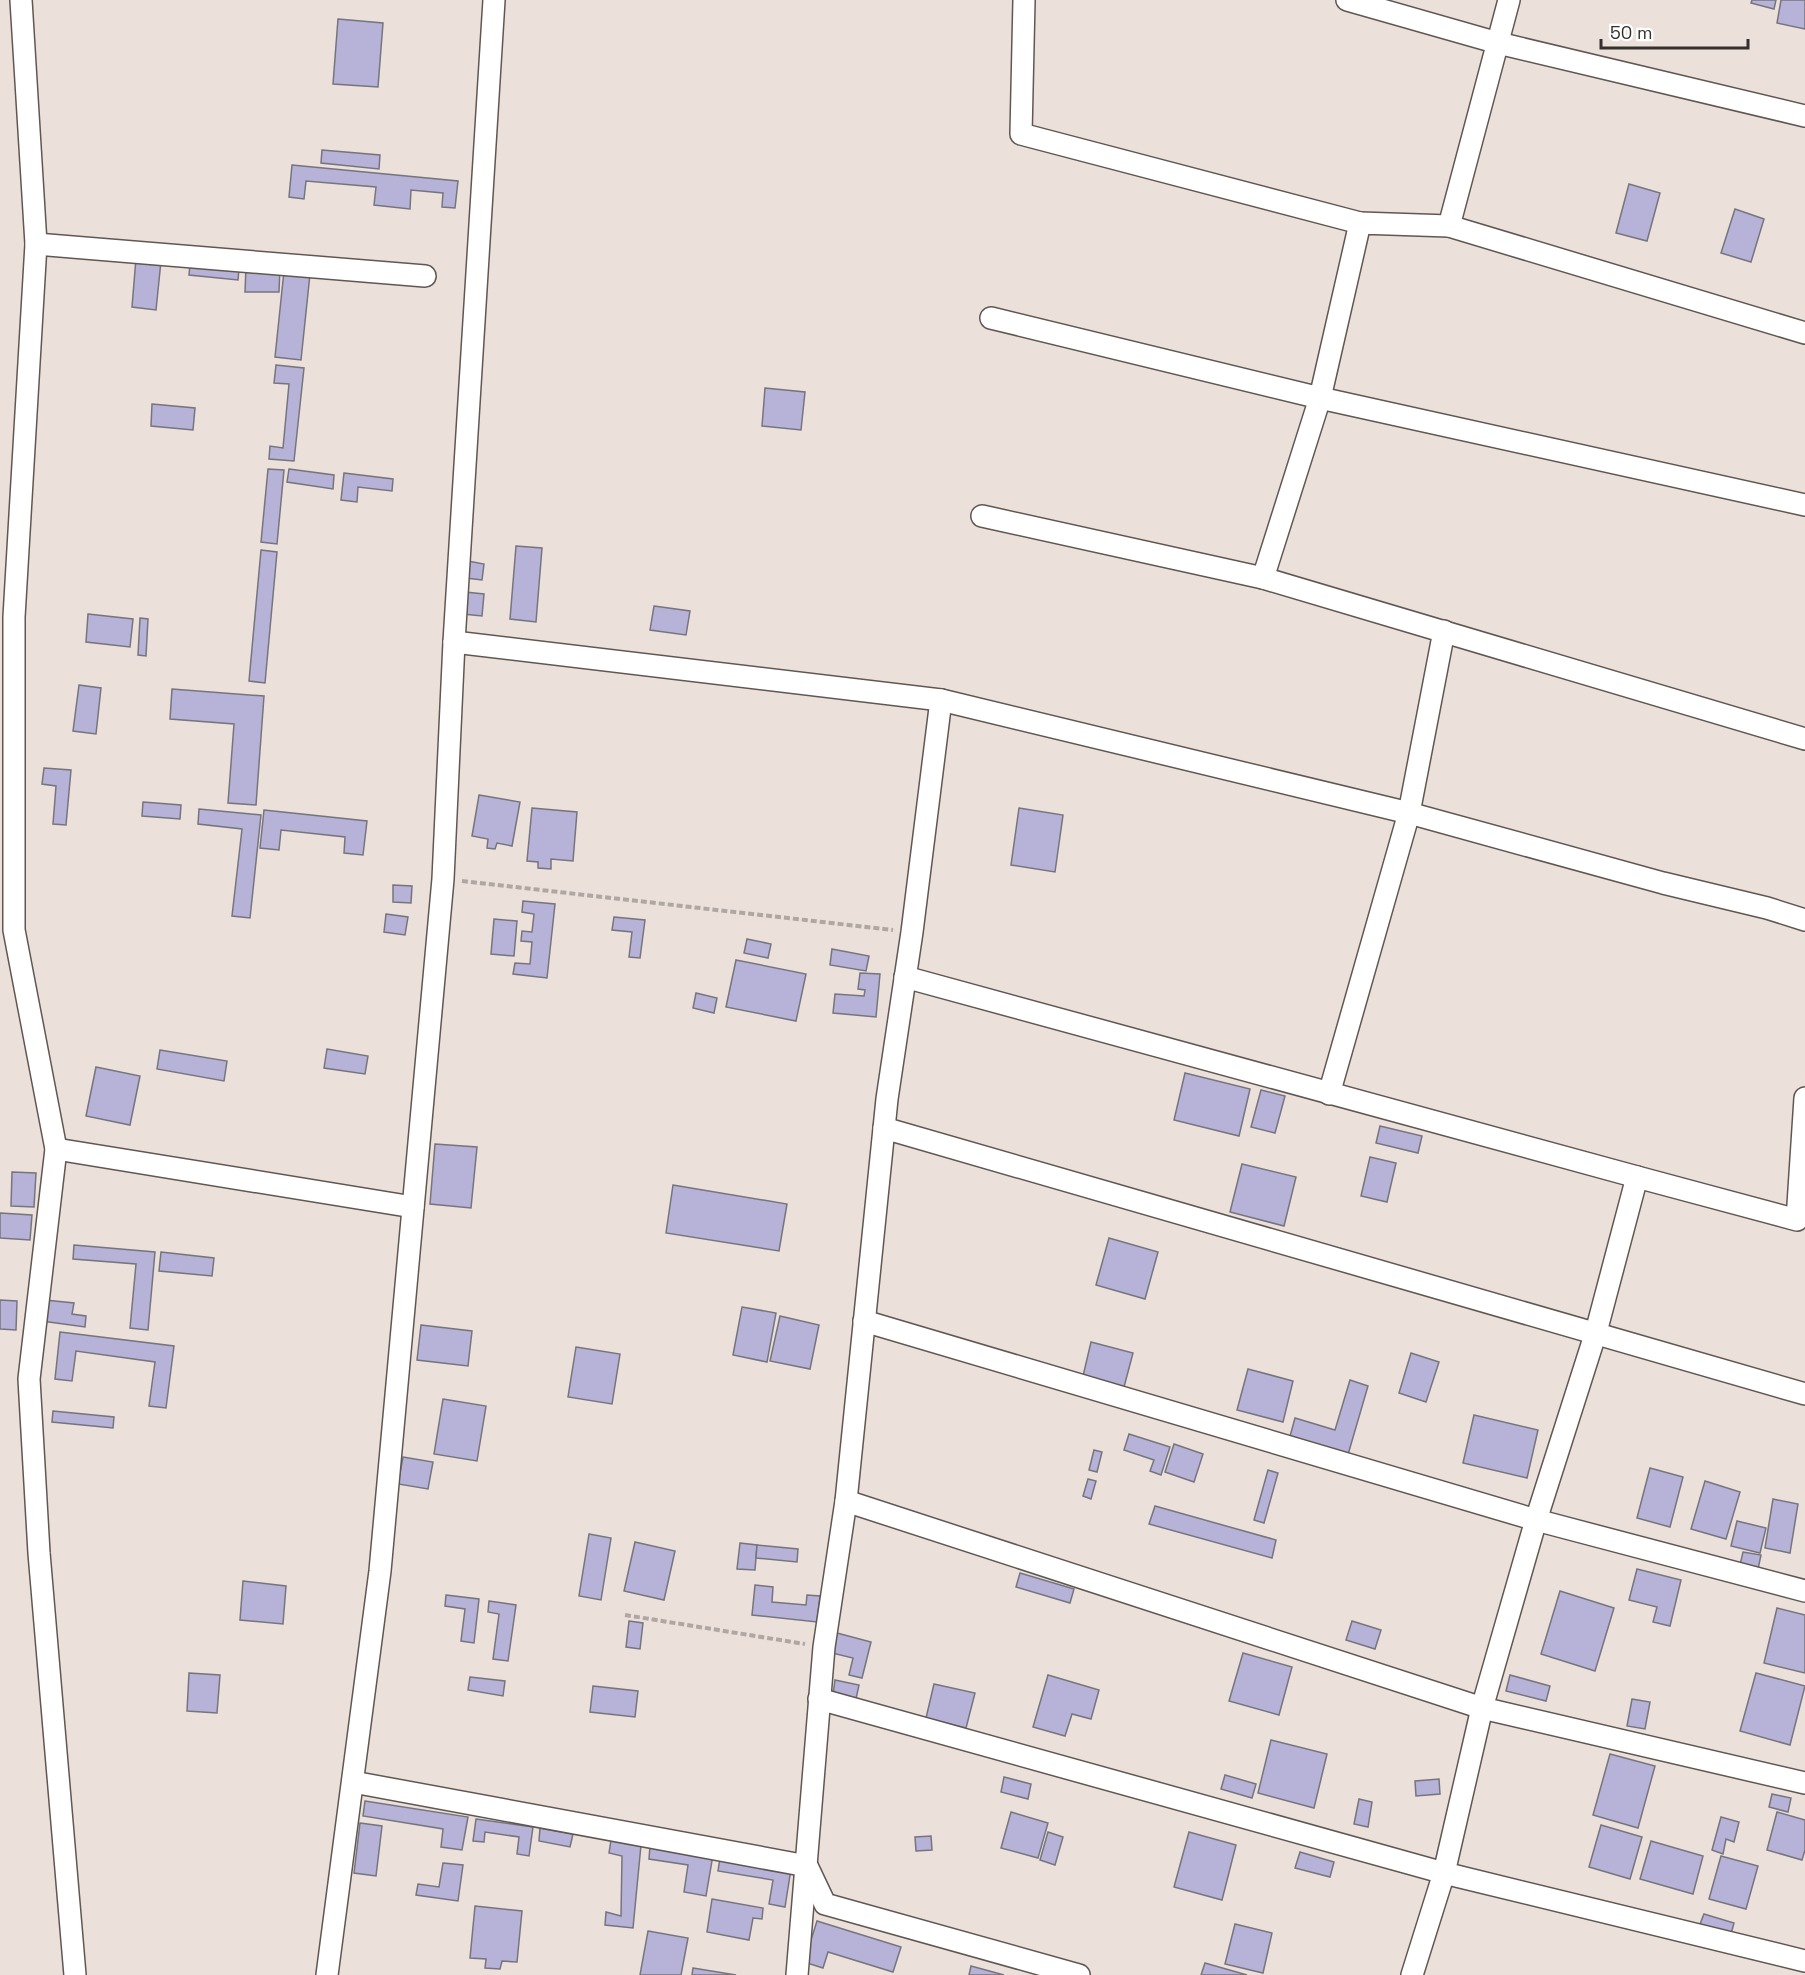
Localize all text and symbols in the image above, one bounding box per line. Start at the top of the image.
scale bar [1601,12,1748,50]
text: 50 m [1610,21,1652,44]

